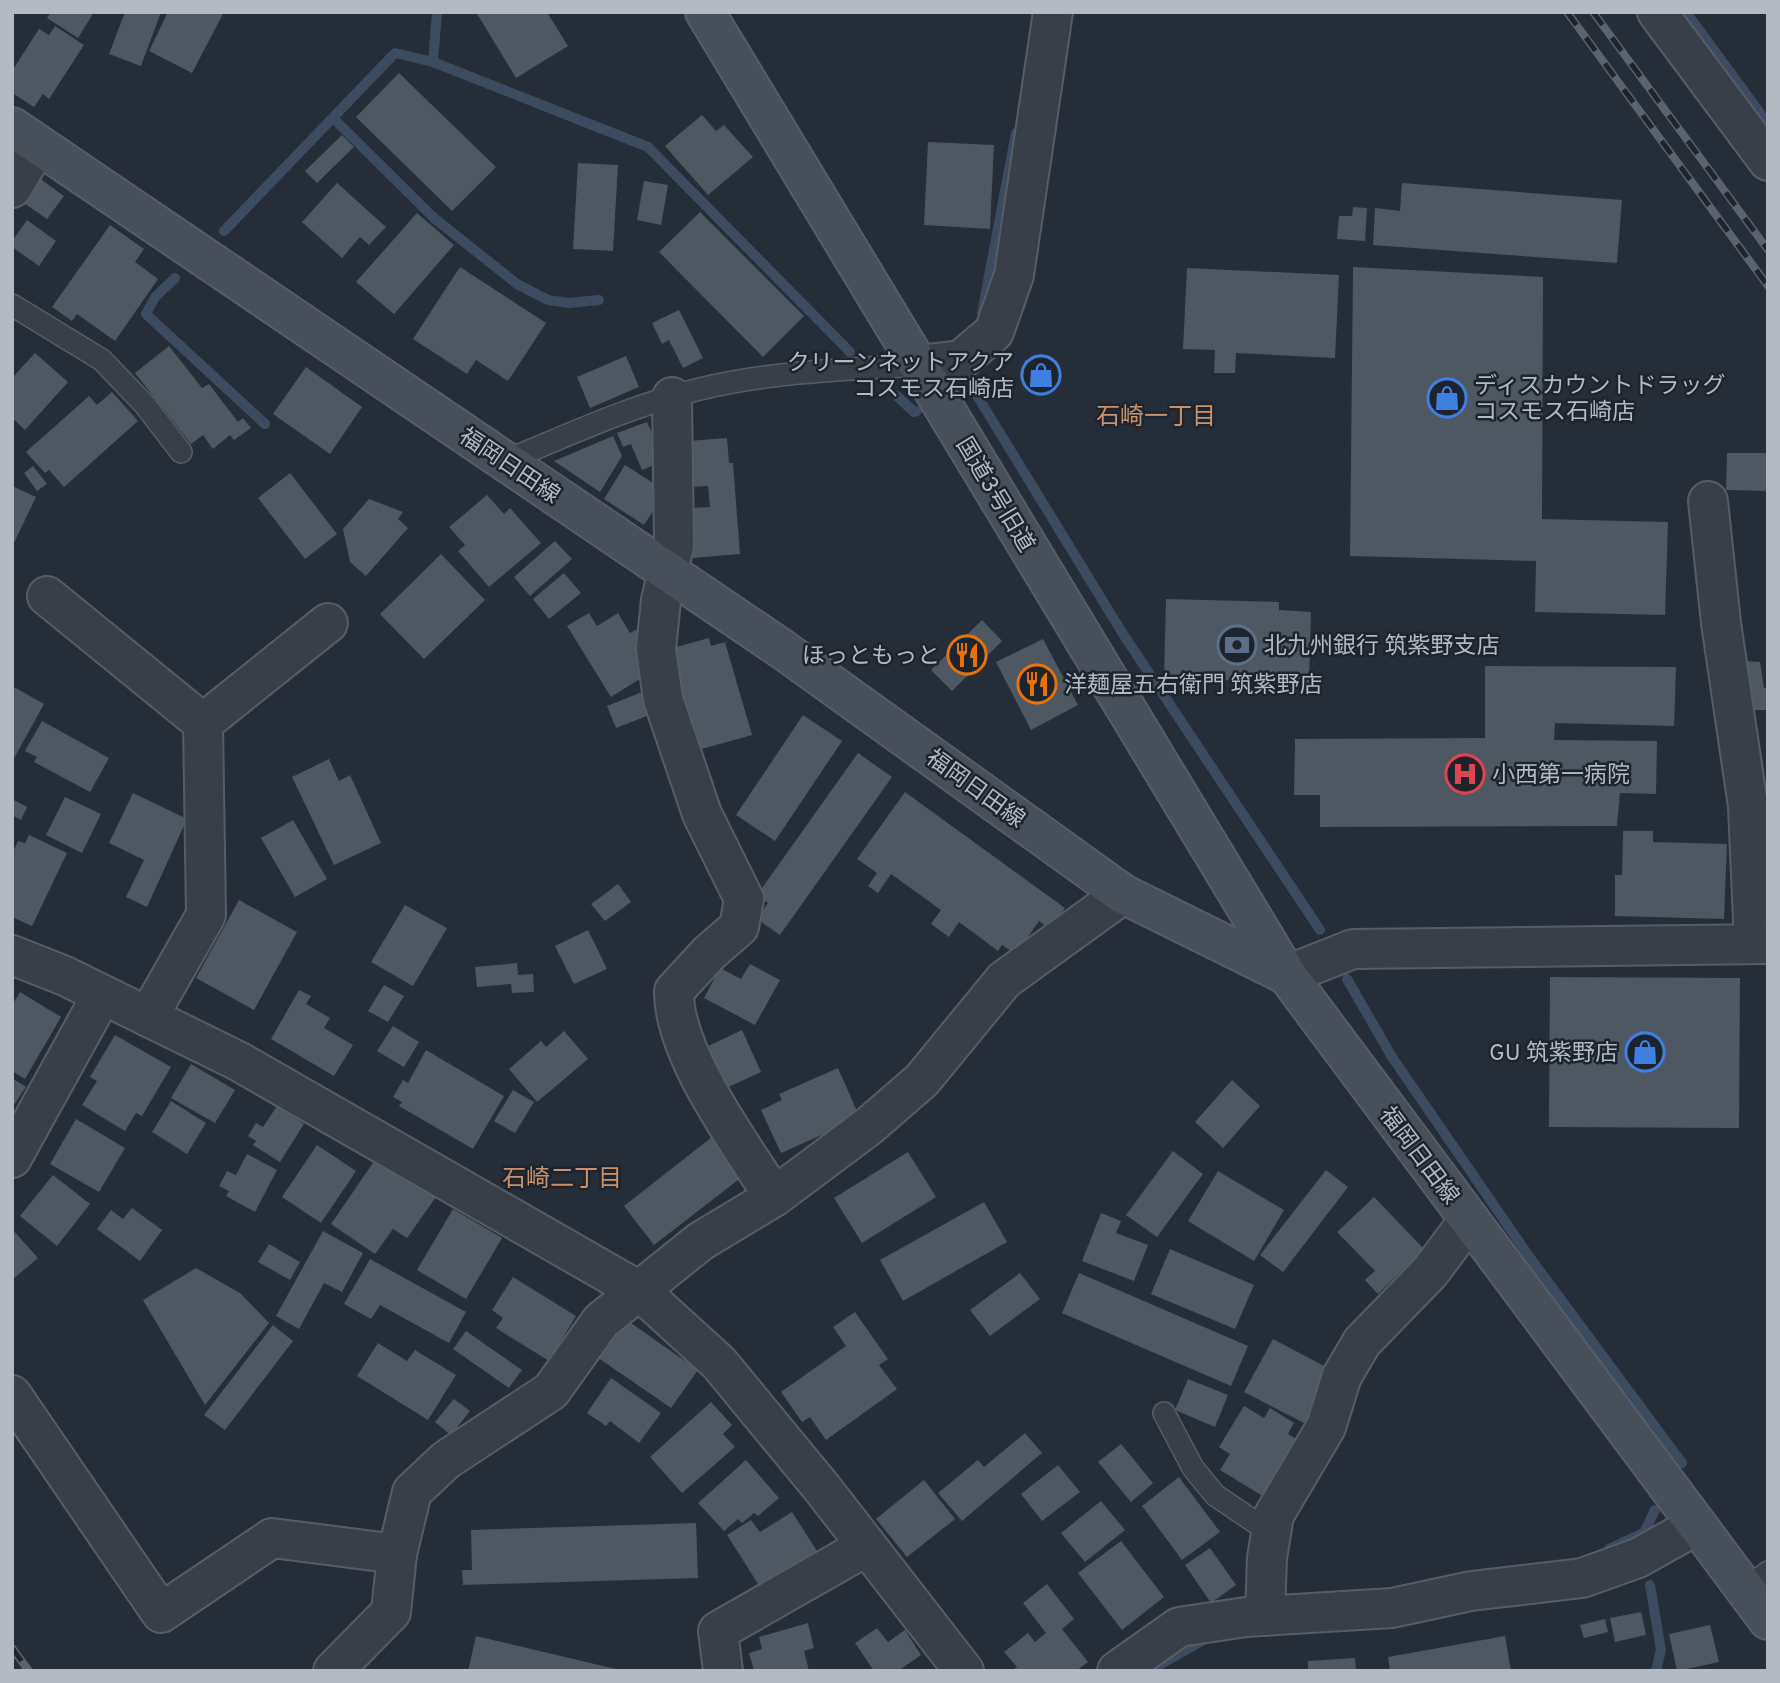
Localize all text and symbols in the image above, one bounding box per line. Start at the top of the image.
place label: クリーンネットアクア コスモス石崎店 [787,350,1014,405]
shop icon: クリーンネットアクア コスモス石崎店 [1020,354,1062,396]
place label: ディスカウントドラッグ コスモス石崎店 [1474,373,1725,428]
shop icon: ディスカウントドラッグ コスモス石崎店 [1426,377,1468,419]
district label: 石崎一丁目 [1096,403,1216,433]
street label: 福岡日田線 [453,423,564,511]
street label: 国道3号旧道 [948,433,1039,558]
bank icon: 北九州銀行 筑紫野支店 [1216,624,1258,666]
place label: 北九州銀行 筑紫野支店 [1264,633,1499,662]
restaurant icon: ほっともっと [946,634,988,676]
place label: ほっともっと [802,643,940,672]
restaurant icon: 洋麺屋五右衛門 筑紫野店 [1016,663,1058,705]
place label: 洋麺屋五右衛門 筑紫野店 [1064,672,1322,701]
street label: 福岡日田線 [919,744,1030,836]
hospital icon: 小西第一病院 [1444,753,1486,795]
place label: 小西第一病院 [1492,762,1630,791]
shop icon: GU 筑紫野店 [1624,1031,1666,1073]
place label: GU 筑紫野店 [1489,1040,1618,1069]
street label: 福岡日田線 [1372,1102,1464,1211]
district label: 石崎二丁目 [502,1165,622,1195]

